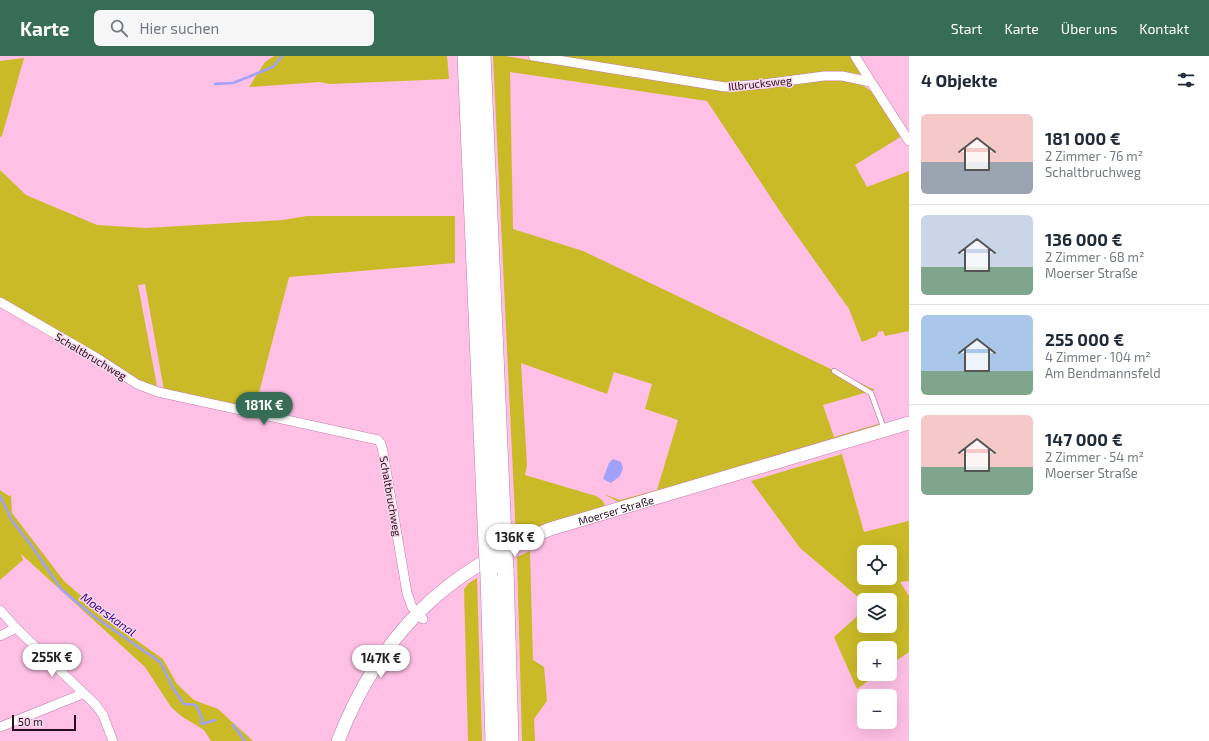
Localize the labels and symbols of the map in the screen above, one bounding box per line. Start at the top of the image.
street label: Illbrucksweg [727,73,793,93]
street label: Schaltbruchweg [53,330,129,382]
pin: 181K € [231,392,297,426]
street label: Schaltbruchweg [378,455,404,537]
street label: Moerser Straße [576,492,655,527]
pin: 136K € [482,524,548,558]
water label: Moerskanal [79,589,139,639]
pin: 255K € [19,644,85,678]
pin: 147K € [348,645,414,679]
scale bar [12,713,76,732]

